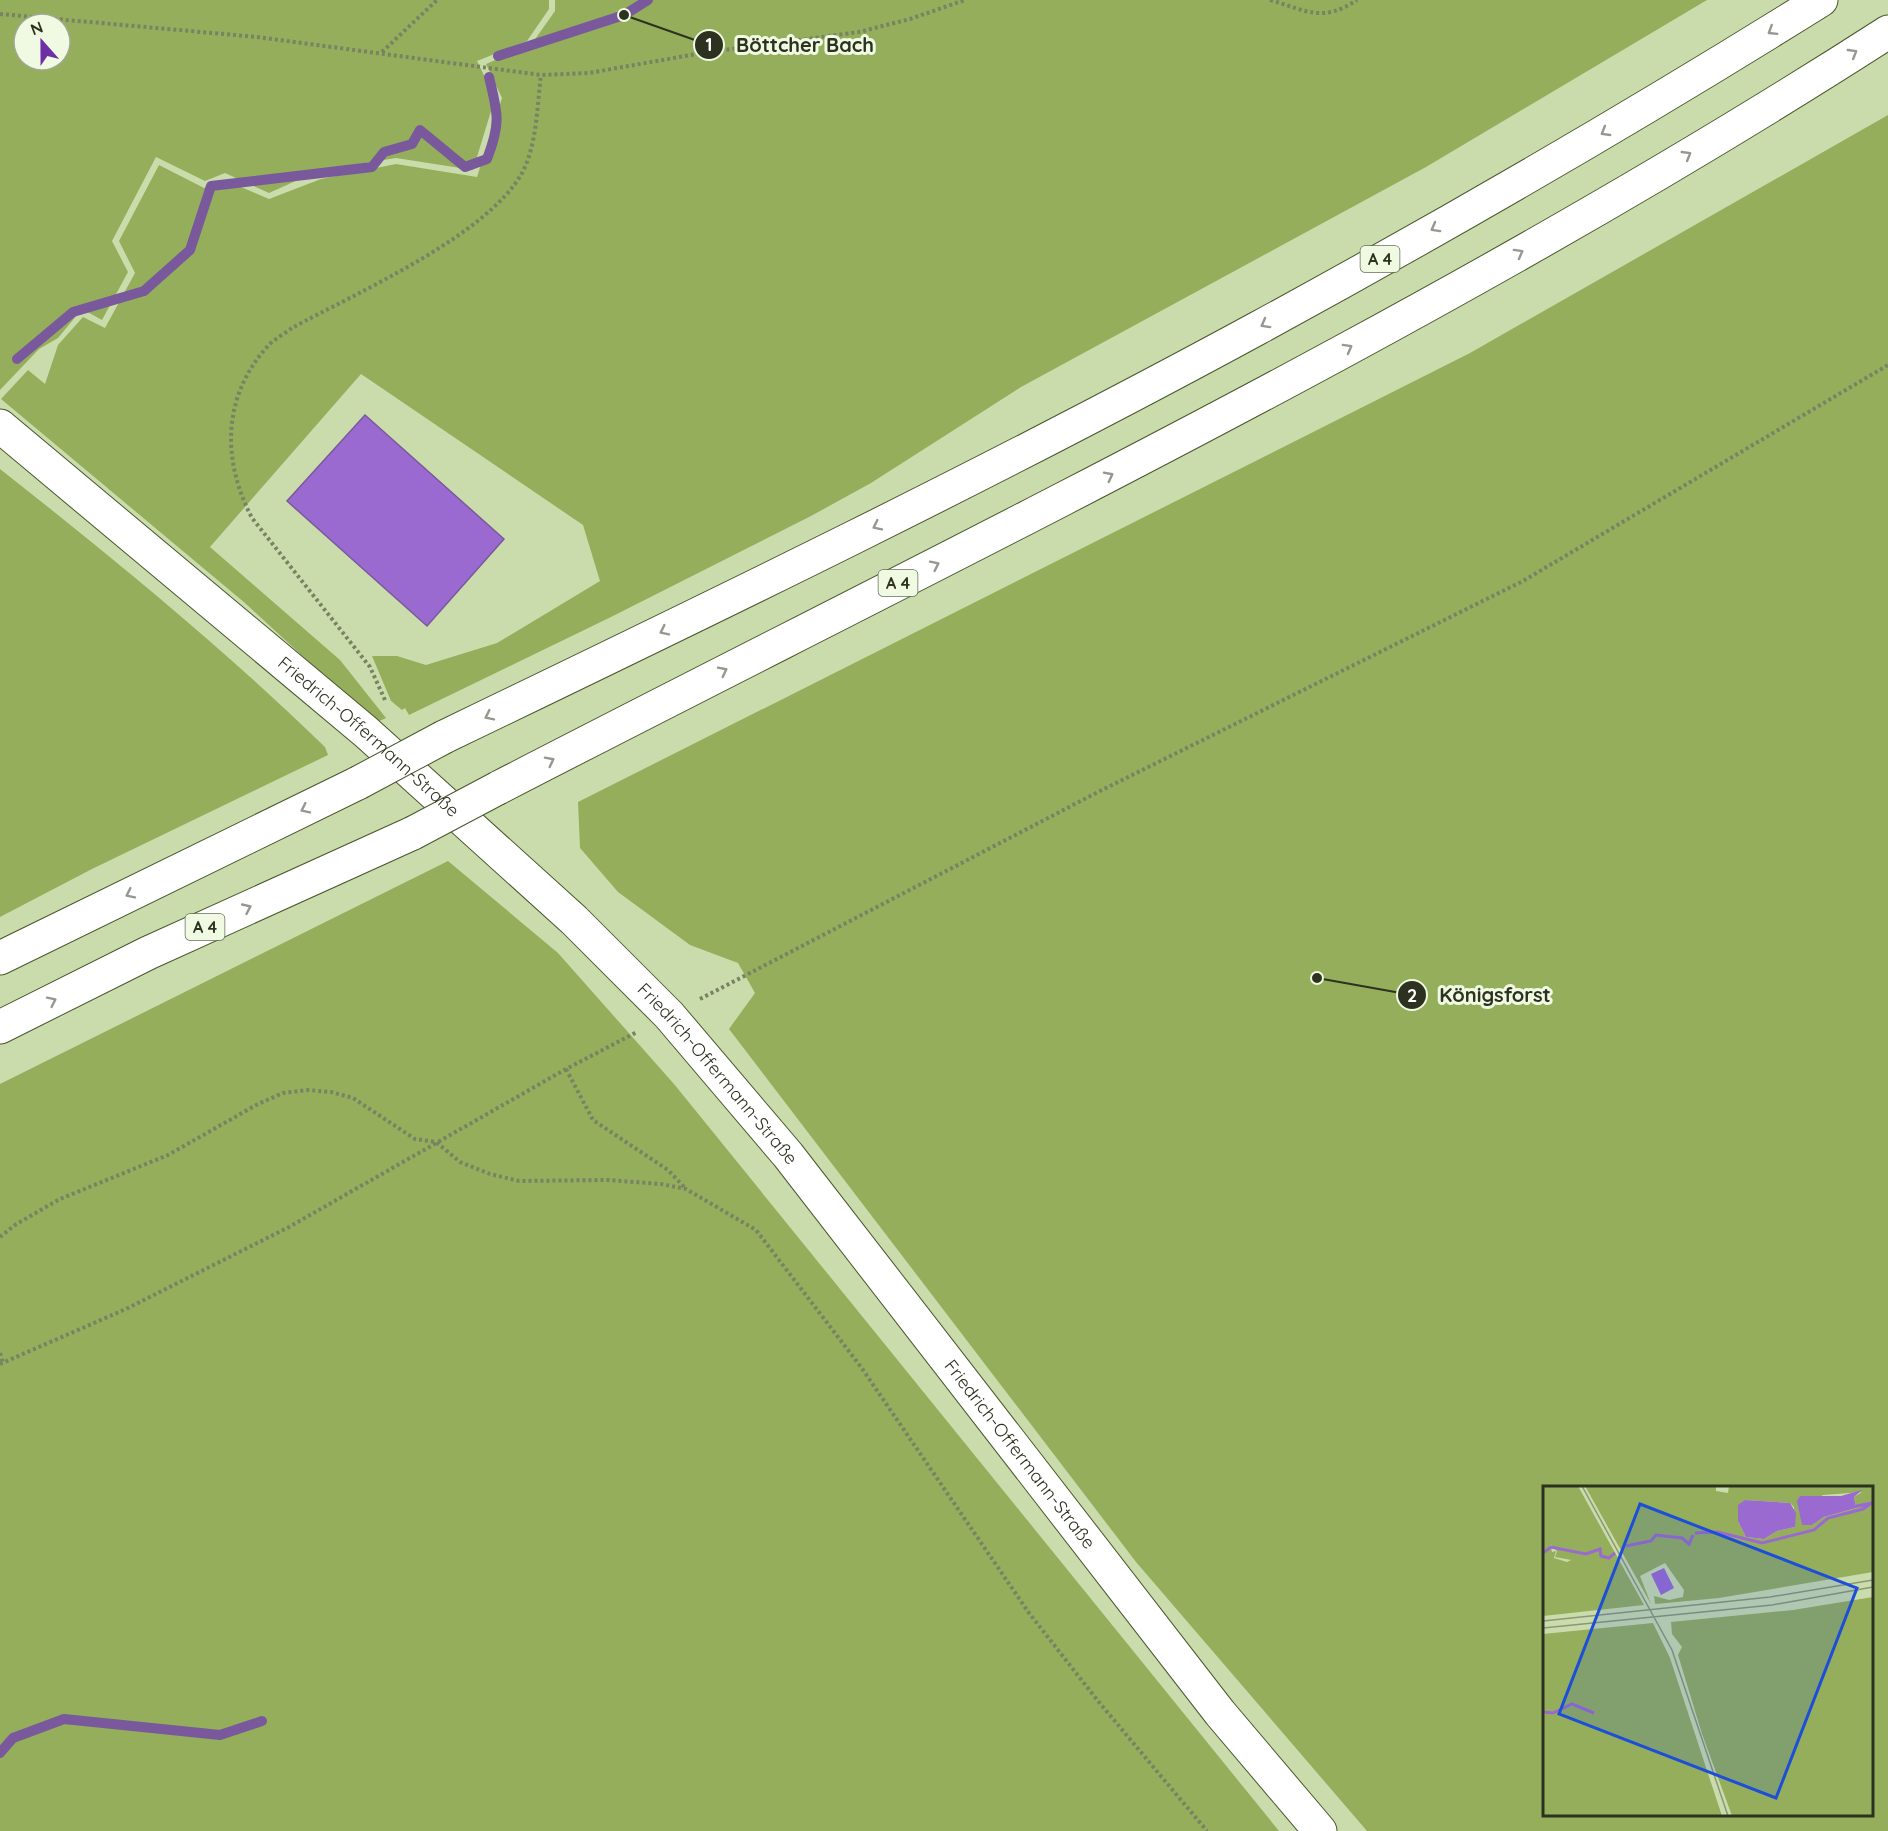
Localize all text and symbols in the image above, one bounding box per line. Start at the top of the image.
north arrow [12,12,72,72]
text: N [28,17,46,39]
one-way arrow [1768,23,1778,35]
callout: Böttcher Bach [694,26,886,64]
text: Böttcher Bach [736,32,874,57]
text: 1 [705,33,713,56]
one-way arrow [1847,49,1857,61]
one-way arrow [1601,124,1611,136]
one-way arrow [1681,150,1691,162]
one-way arrow [1431,221,1442,232]
road number: A 4 [1360,246,1400,272]
one-way arrow [1512,249,1523,260]
one-way arrow [1261,317,1272,328]
one-way arrow [1342,344,1353,355]
one-way arrow [1102,472,1113,483]
one-way arrow [872,519,883,531]
one-way arrow [929,561,940,573]
road number: A 4 [878,570,918,596]
one-way arrow [660,624,671,636]
street label: Friedrich-Offermann-Straße [273,651,464,822]
one-way arrow [717,667,728,679]
one-way arrow [484,709,495,720]
one-way arrow [544,757,554,768]
one-way arrow [301,802,312,813]
one-way arrow [125,887,136,899]
one-way arrow [241,904,252,916]
road number: A 4 [186,914,224,940]
callout: Königsforst [1397,976,1563,1014]
street label: Friedrich-Offermann-Straße [633,978,803,1169]
text: Königsforst [1439,982,1551,1007]
text: 2 [1407,984,1417,1007]
one-way arrow [46,997,57,1008]
street label: Friedrich-Offermann-Straße [940,1355,1101,1553]
inset map [1543,1486,1873,1816]

